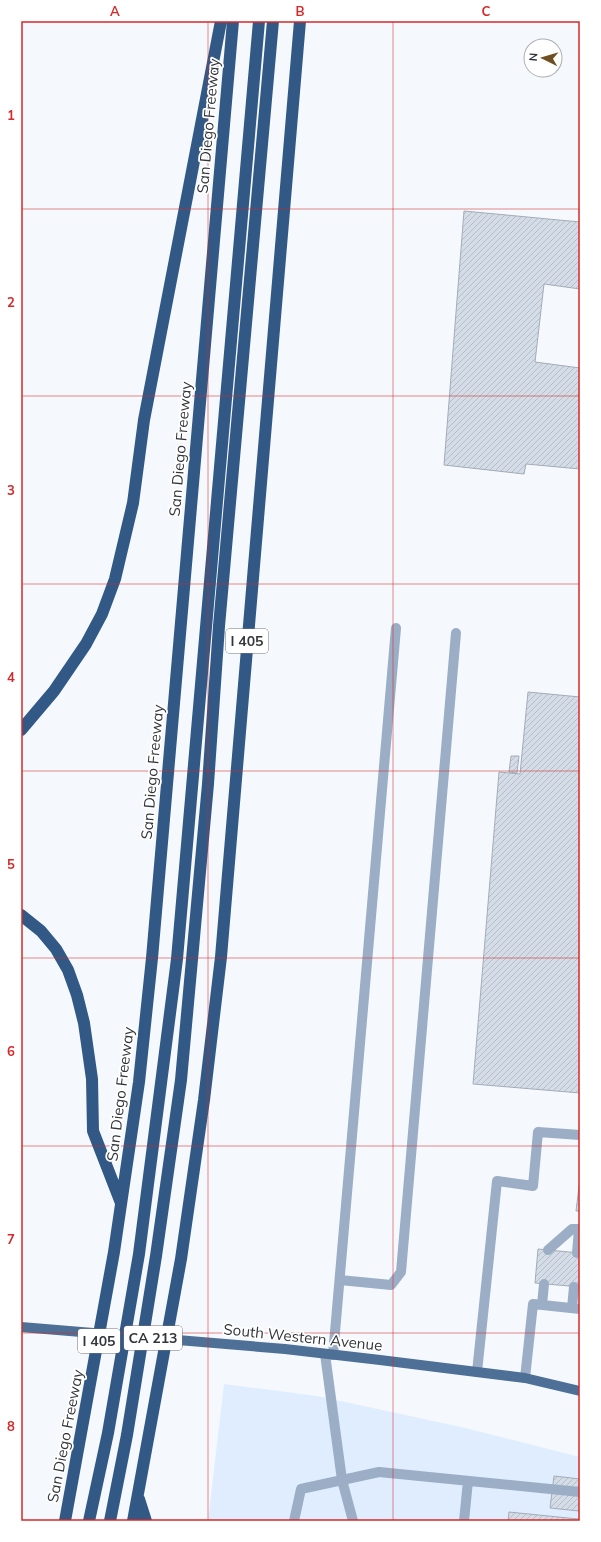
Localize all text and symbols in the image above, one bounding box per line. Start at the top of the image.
text: A [110,3,120,19]
text: B [296,3,305,19]
text: C [482,3,491,19]
north arrow [523,38,563,78]
text: N [526,52,540,62]
street label: San Diego Freeway [193,58,223,194]
text: 1 [7,107,15,123]
text: 2 [7,294,15,310]
street label: San Diego Freeway [165,381,195,517]
text: 3 [7,482,15,498]
road number: I 405 [226,629,268,653]
text: 4 [7,669,15,685]
street label: San Diego Freeway [137,704,167,840]
text: 5 [7,856,15,872]
street label: San Diego Freeway [102,1026,138,1162]
text: 6 [7,1043,15,1059]
text: 7 [7,1231,15,1247]
street label: South Western Avenue [223,1319,383,1355]
road number: CA 213 [124,1326,182,1350]
road number: I 405 [78,1329,120,1353]
street label: San Diego Freeway [43,1368,87,1504]
text: 8 [7,1418,15,1434]

